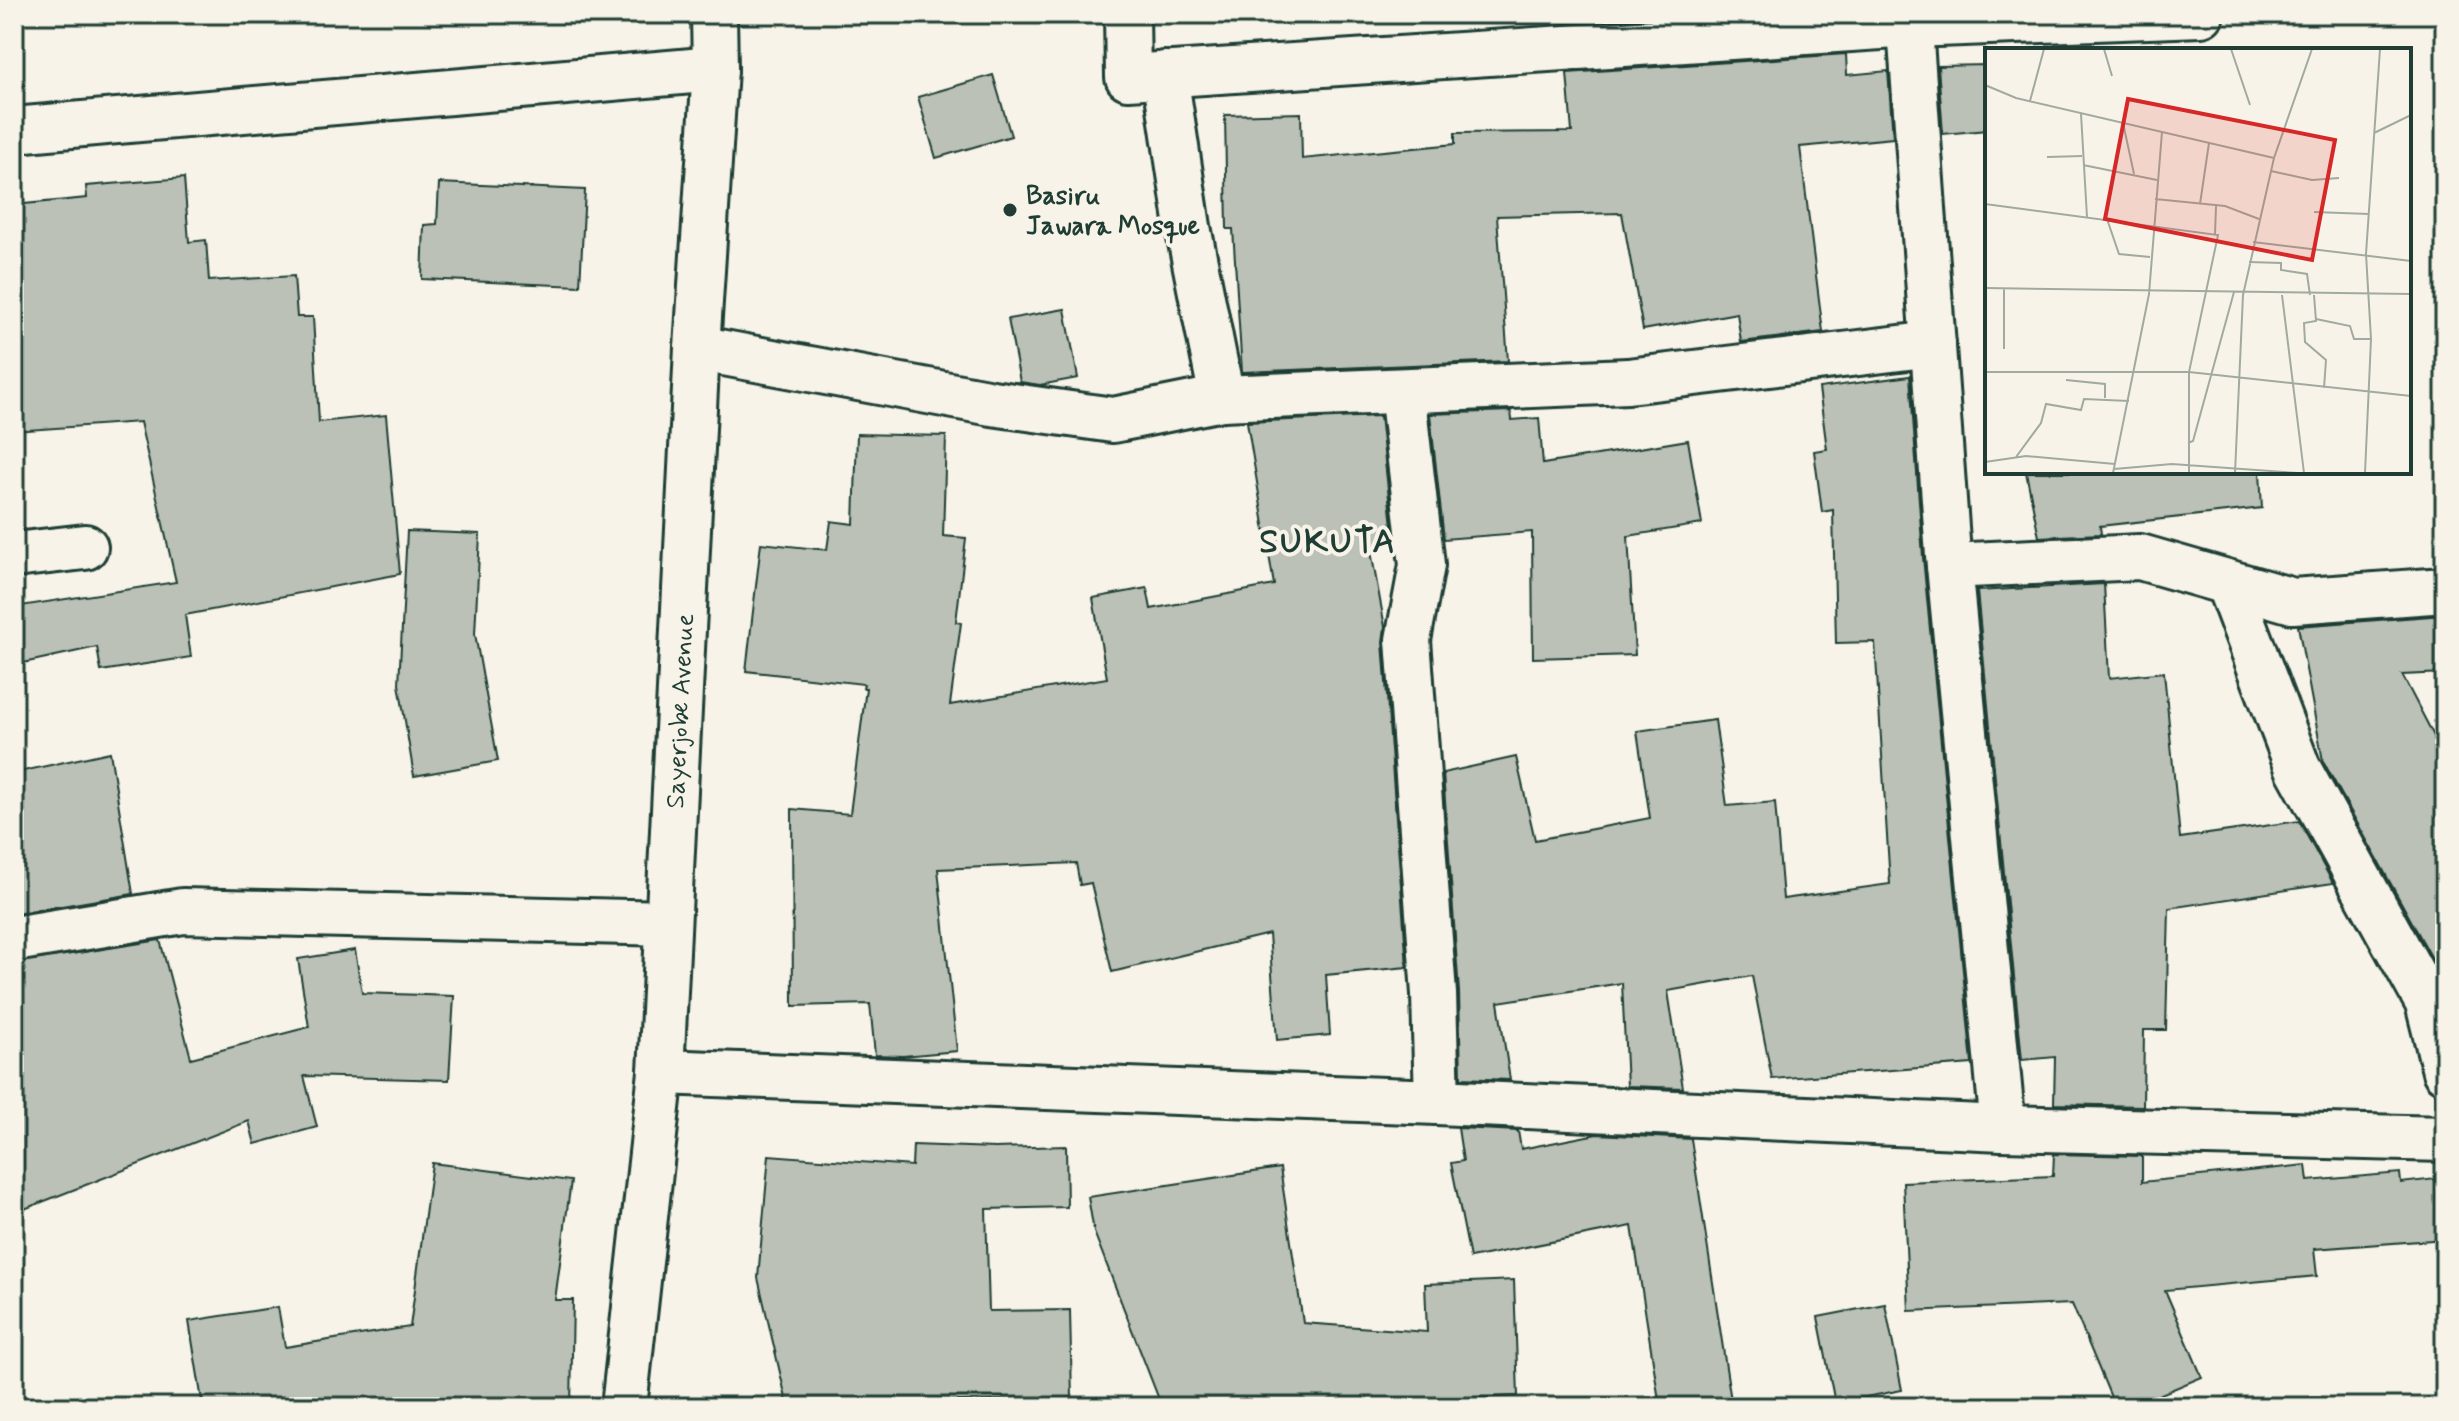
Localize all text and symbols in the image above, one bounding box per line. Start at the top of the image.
inset map [1985,48,2411,474]
place label: Basiru Jawara Mosque [1026,180,1200,244]
marker: Basiru Jawara Mosque [1001,201,1019,219]
district label: SUKUTA [1259,520,1397,565]
street label: Sayerjobe Avenue [659,613,703,809]

